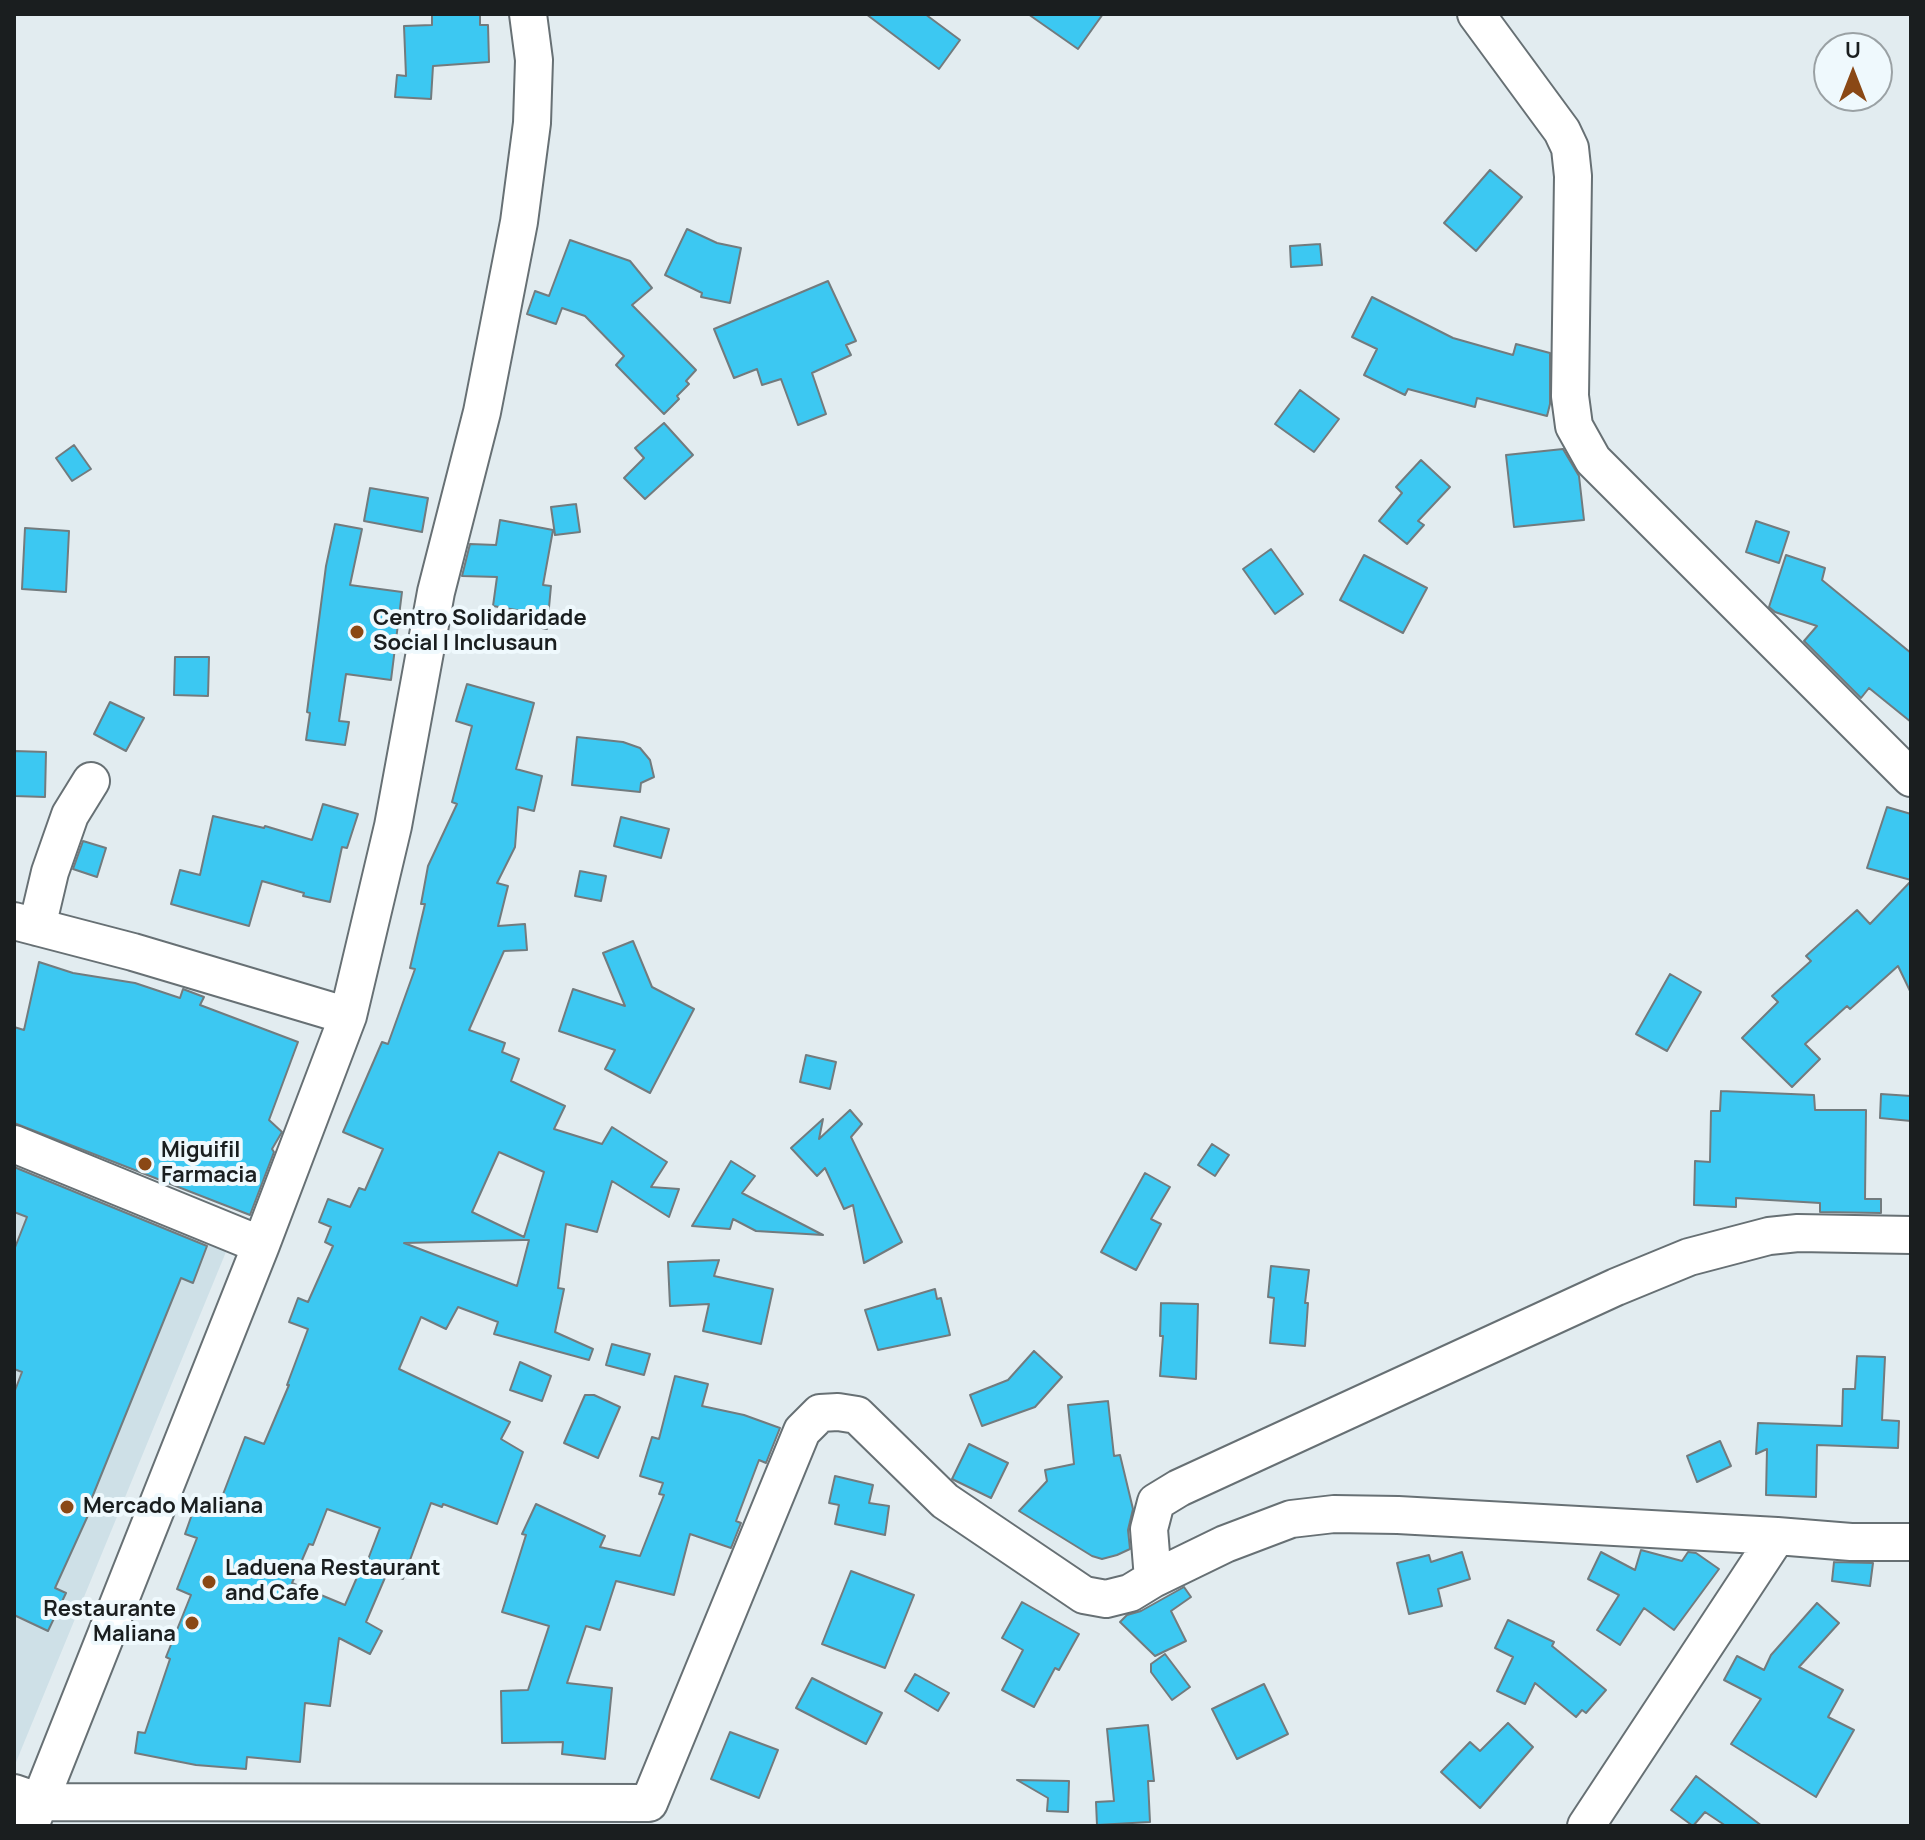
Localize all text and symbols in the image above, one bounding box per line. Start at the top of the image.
north arrow [1813,32,1893,112]
text: U [1845,35,1861,65]
place label: Centro Solidaridade Social I Inclusaun [373,606,587,658]
marker: Centro Solidaridade Social I Inclusaun [348,623,366,641]
place label: Miguifil Farmacia [161,1138,257,1190]
marker: Miguifil Farmacia [136,1155,154,1173]
place label: Mercado Maliana [83,1494,263,1520]
marker: Mercado Maliana [58,1498,76,1516]
place label: Laduena Restaurant and Cafe [225,1556,441,1608]
marker: Laduena Restaurant and Cafe [200,1573,218,1591]
place label: Restaurante Maliana [43,1597,176,1648]
marker: Restaurante Maliana [183,1614,201,1632]

